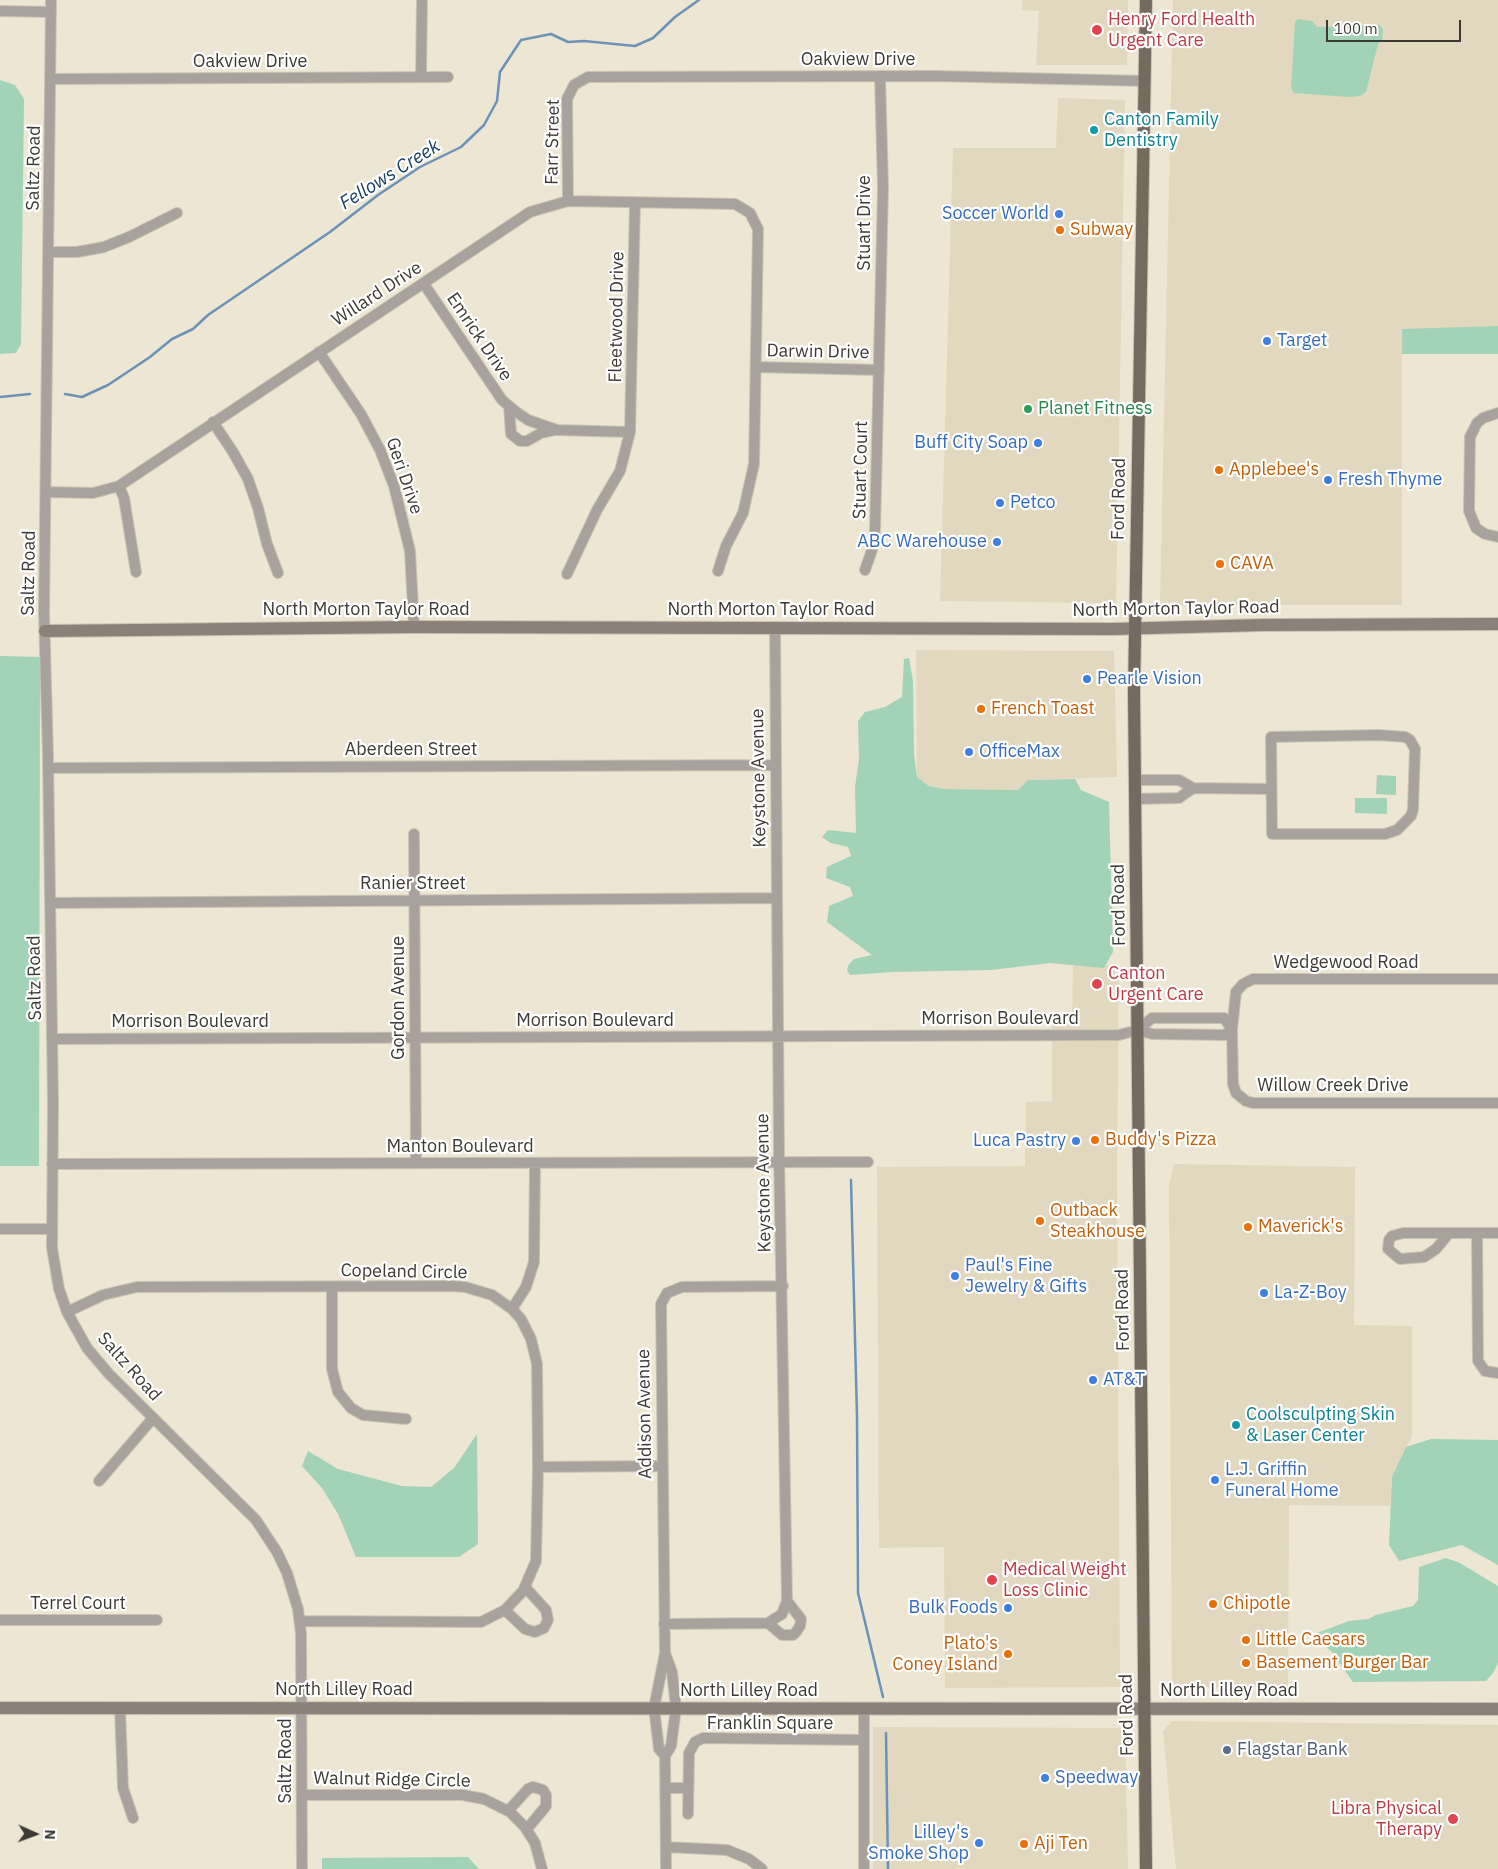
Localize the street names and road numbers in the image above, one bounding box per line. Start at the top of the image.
street label: Oakview Drive [801,49,915,71]
street label: Oakview Drive [193,51,307,73]
street label: Farr Street [541,99,565,185]
street label: Saltz Road [22,125,46,211]
street label: Stuart Drive [854,175,876,271]
street label: Fleetwood Drive [605,251,629,383]
street label: Willard Drive [328,257,426,331]
street label: Emrick Drive [442,289,516,385]
street label: Darwin Drive [766,340,870,364]
street label: Stuart Court [849,421,873,519]
street label: Geri Drive [381,435,427,517]
street label: Ford Road [1107,458,1131,540]
street label: Saltz Road [17,530,41,616]
street label: North Morton Taylor Road [1072,596,1280,622]
street label: North Morton Taylor Road [262,599,470,621]
street label: North Morton Taylor Road [667,599,875,621]
street label: Keystone Avenue [747,708,771,848]
street label: Aberdeen Street [345,739,477,761]
street label: Ford Road [1107,864,1131,946]
street label: Ranier Street [360,873,466,895]
street label: Saltz Road [23,935,47,1021]
street label: Gordon Avenue [388,936,410,1060]
street label: Wedgewood Road [1273,952,1419,974]
street label: Morrison Boulevard [921,1008,1079,1030]
street label: Morrison Boulevard [516,1010,674,1032]
street label: Morrison Boulevard [111,1011,269,1033]
street label: Willow Creek Drive [1257,1075,1409,1097]
street label: Keystone Avenue [752,1113,776,1253]
street label: Manton Boulevard [386,1136,534,1158]
street label: Copeland Circle [340,1260,468,1284]
street label: Ford Road [1111,1269,1135,1351]
street label: Saltz Road [92,1328,166,1406]
street label: Addison Avenue [633,1349,657,1479]
street label: Terrel Court [30,1593,126,1615]
street label: Ford Road [1115,1674,1139,1756]
street label: North Lilley Road [275,1679,413,1701]
street label: North Lilley Road [680,1680,818,1702]
street label: North Lilley Road [1160,1680,1298,1702]
street label: Franklin Square [707,1713,833,1735]
street label: Saltz Road [275,1718,297,1804]
street label: Walnut Ridge Circle [313,1768,471,1792]

